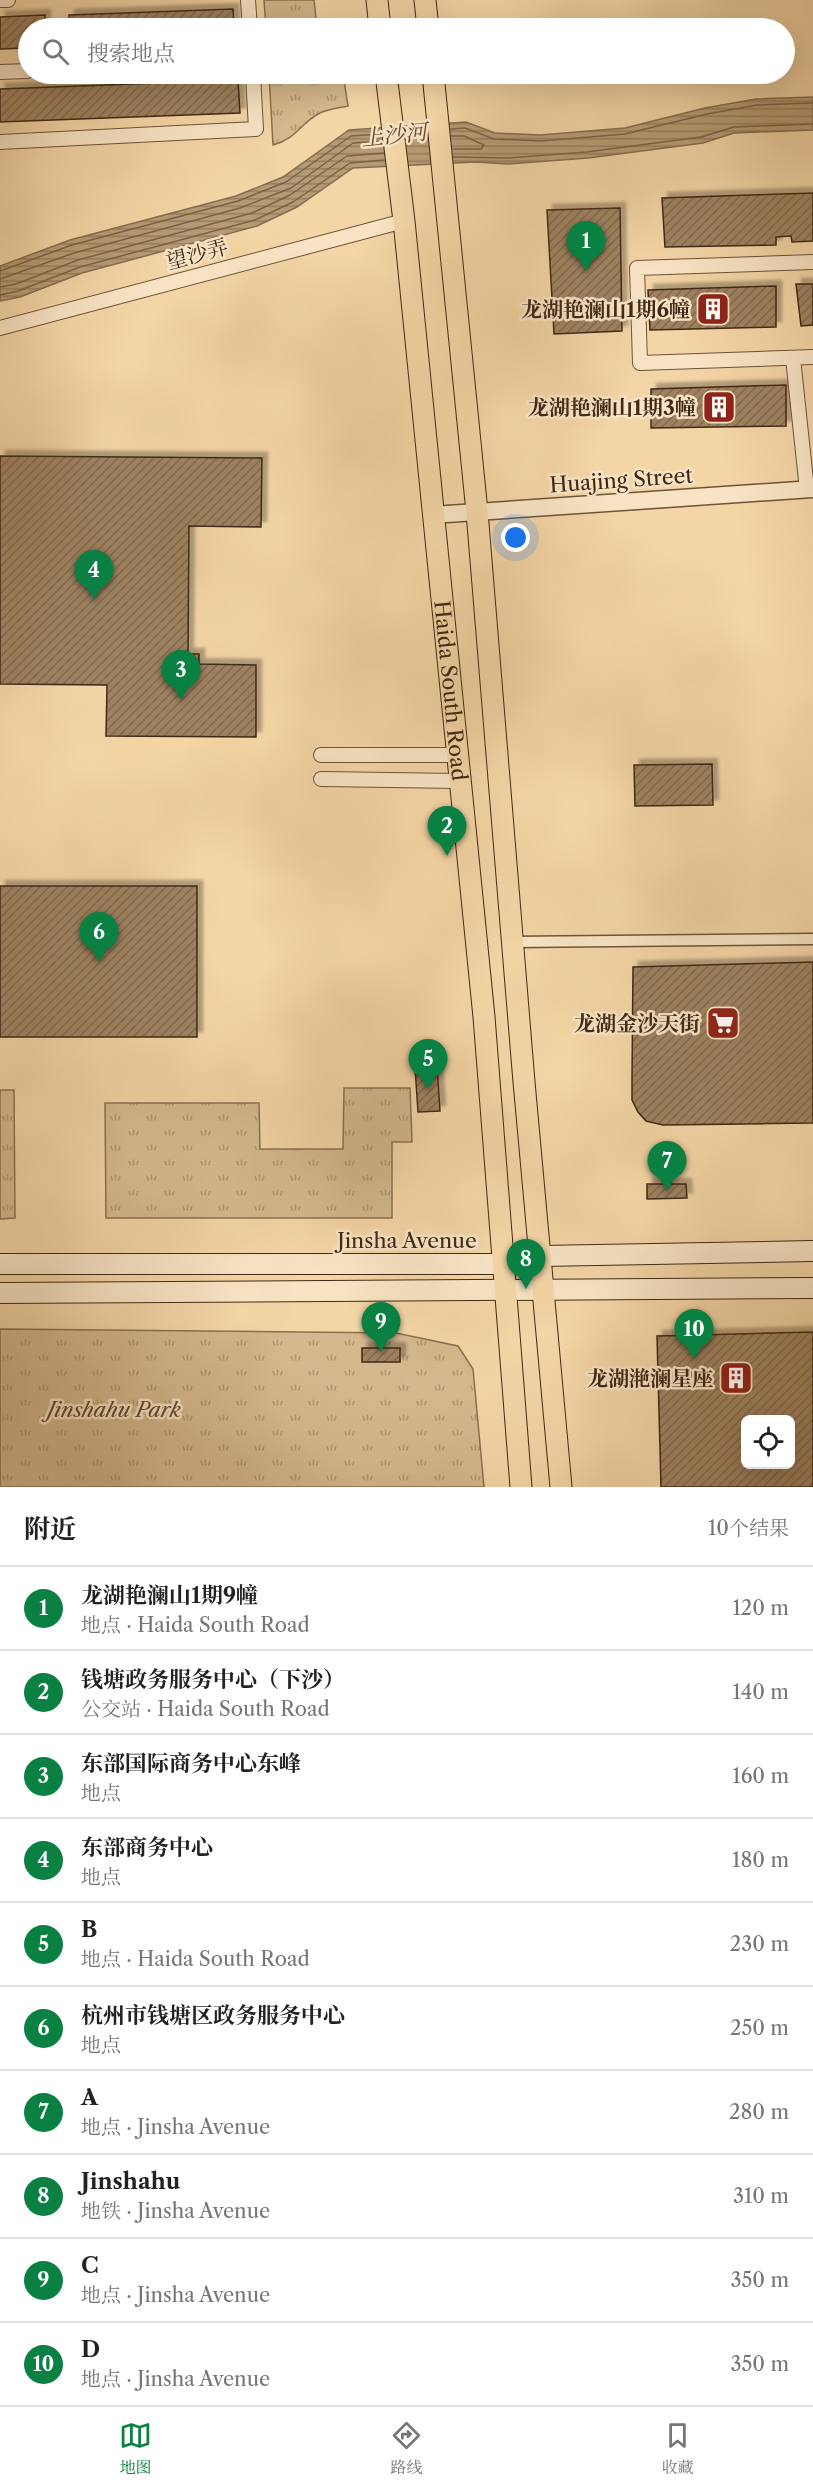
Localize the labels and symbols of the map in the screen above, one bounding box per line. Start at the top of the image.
water label: 上沙河 [360,118,432,152]
pin: 1 [566,222,606,271]
street label: 望沙弄 [163,234,231,274]
building icon: 龙湖艳澜山1期6幢 [695,291,731,327]
place label: 龙湖艳澜山1期6幢 [521,297,690,322]
building icon: 龙湖艳澜山1期3幢 [701,389,737,425]
place label: 龙湖艳澜山1期3幢 [528,395,696,420]
street label: Huajing Street [549,462,694,497]
your location [501,523,530,552]
pin: 4 [74,550,113,600]
street label: Haida South Road [430,599,473,782]
pin: 3 [162,650,201,700]
pin: 2 [428,806,466,856]
pin: 6 [80,912,118,962]
supermarket icon: 龙湖金沙天街 [705,1005,741,1041]
place label: 龙湖金沙天街 [574,1011,700,1036]
pin: 5 [408,1040,448,1089]
pin: 7 [648,1142,686,1191]
street label: Jinsha Avenue [334,1228,477,1253]
pin: 8 [506,1240,546,1289]
pin: 9 [362,1302,400,1352]
pin: 10 [674,1310,714,1359]
building icon: 龙湖滟澜星座 [718,1360,754,1396]
place label: 龙湖滟澜星座 [587,1366,713,1391]
park label: Jinshahu Park [41,1397,181,1422]

